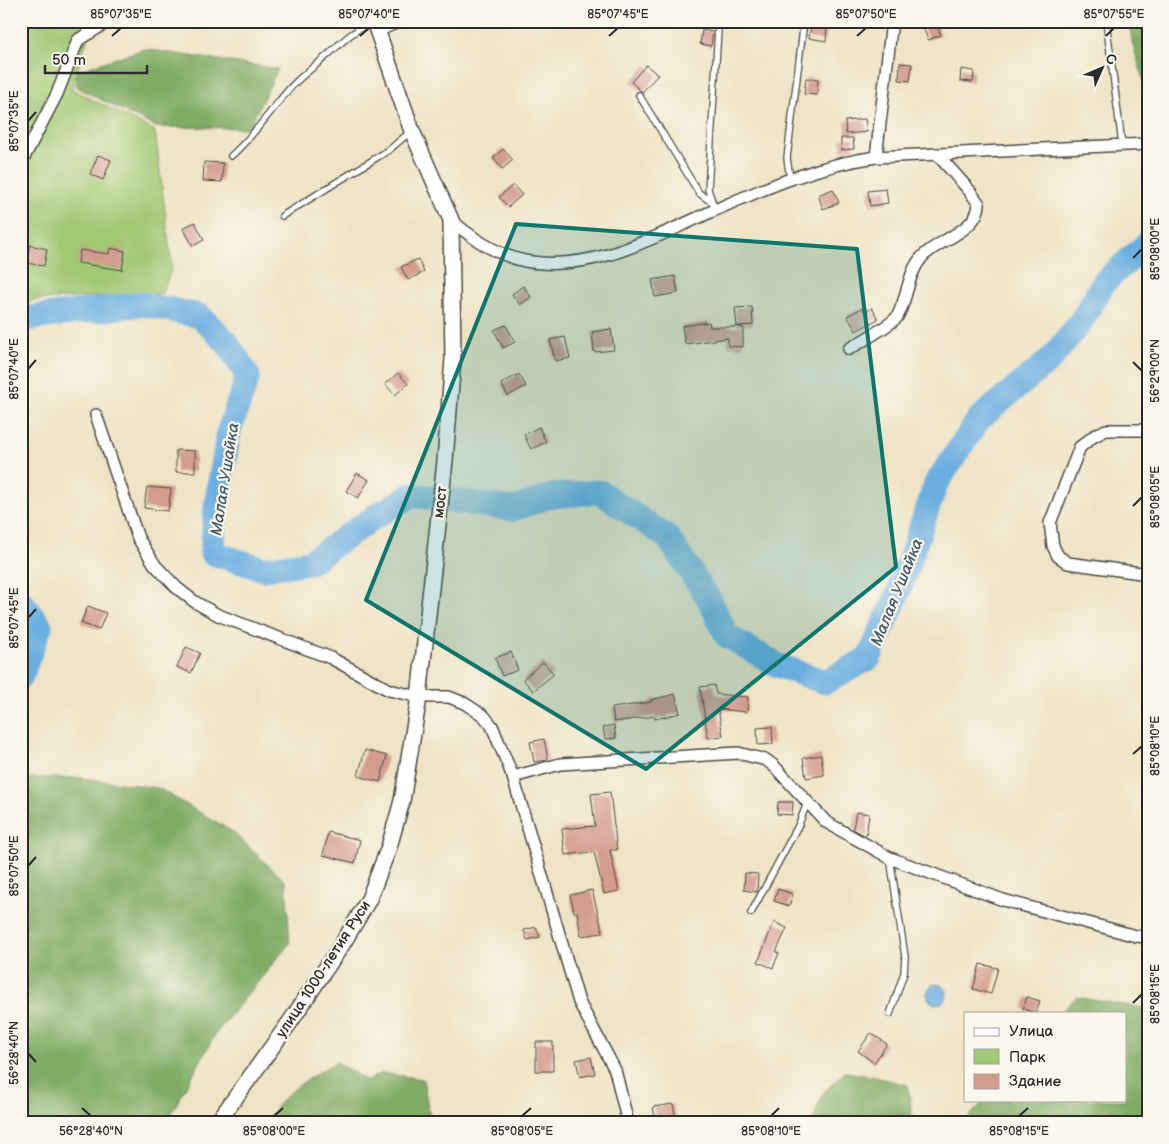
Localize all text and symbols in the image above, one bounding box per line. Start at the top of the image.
text: 85°07'35"E [90,7,152,22]
text: 85°07'40"E [338,7,400,22]
text: 85°07'45"E [587,7,649,22]
text: 85°07'50"E [835,7,897,22]
text: 85°07'55"E [1083,7,1145,22]
scale bar [45,42,148,74]
north arrow [1076,42,1126,92]
text: С [1101,50,1120,69]
text: 50 m [52,51,86,70]
text: 85°07'35"E [7,90,22,152]
text: 85°08'00"E [1148,218,1163,280]
text: 85°07'40"E [7,338,22,400]
text: 56°29'00"N [1148,339,1163,403]
water label: Малая Ушайка [207,421,244,537]
text: 85°08'05"E [1148,466,1163,528]
street label: мост [429,485,452,519]
water label: Малая Ушайка [867,536,928,649]
text: 85°07'45"E [7,587,22,649]
text: 85°08'10"E [1148,716,1163,776]
text: 85°07'50"E [7,835,22,897]
street label: улица 1000-летия Руси [272,897,375,1042]
text: 85°08'15"E [1148,964,1163,1024]
legend [964,1012,1126,1102]
text: 56°28'40"N [7,1021,22,1085]
text: Улица [1009,1022,1054,1041]
text: Парк [1009,1048,1046,1067]
text: Здание [1009,1072,1061,1091]
text: 56°28'40"N [59,1124,123,1139]
text: 85°08'00"E [243,1124,305,1139]
text: 85°08'05"E [491,1124,553,1139]
text: 85°08'10"E [741,1124,801,1139]
text: 85°08'15"E [989,1124,1049,1139]

